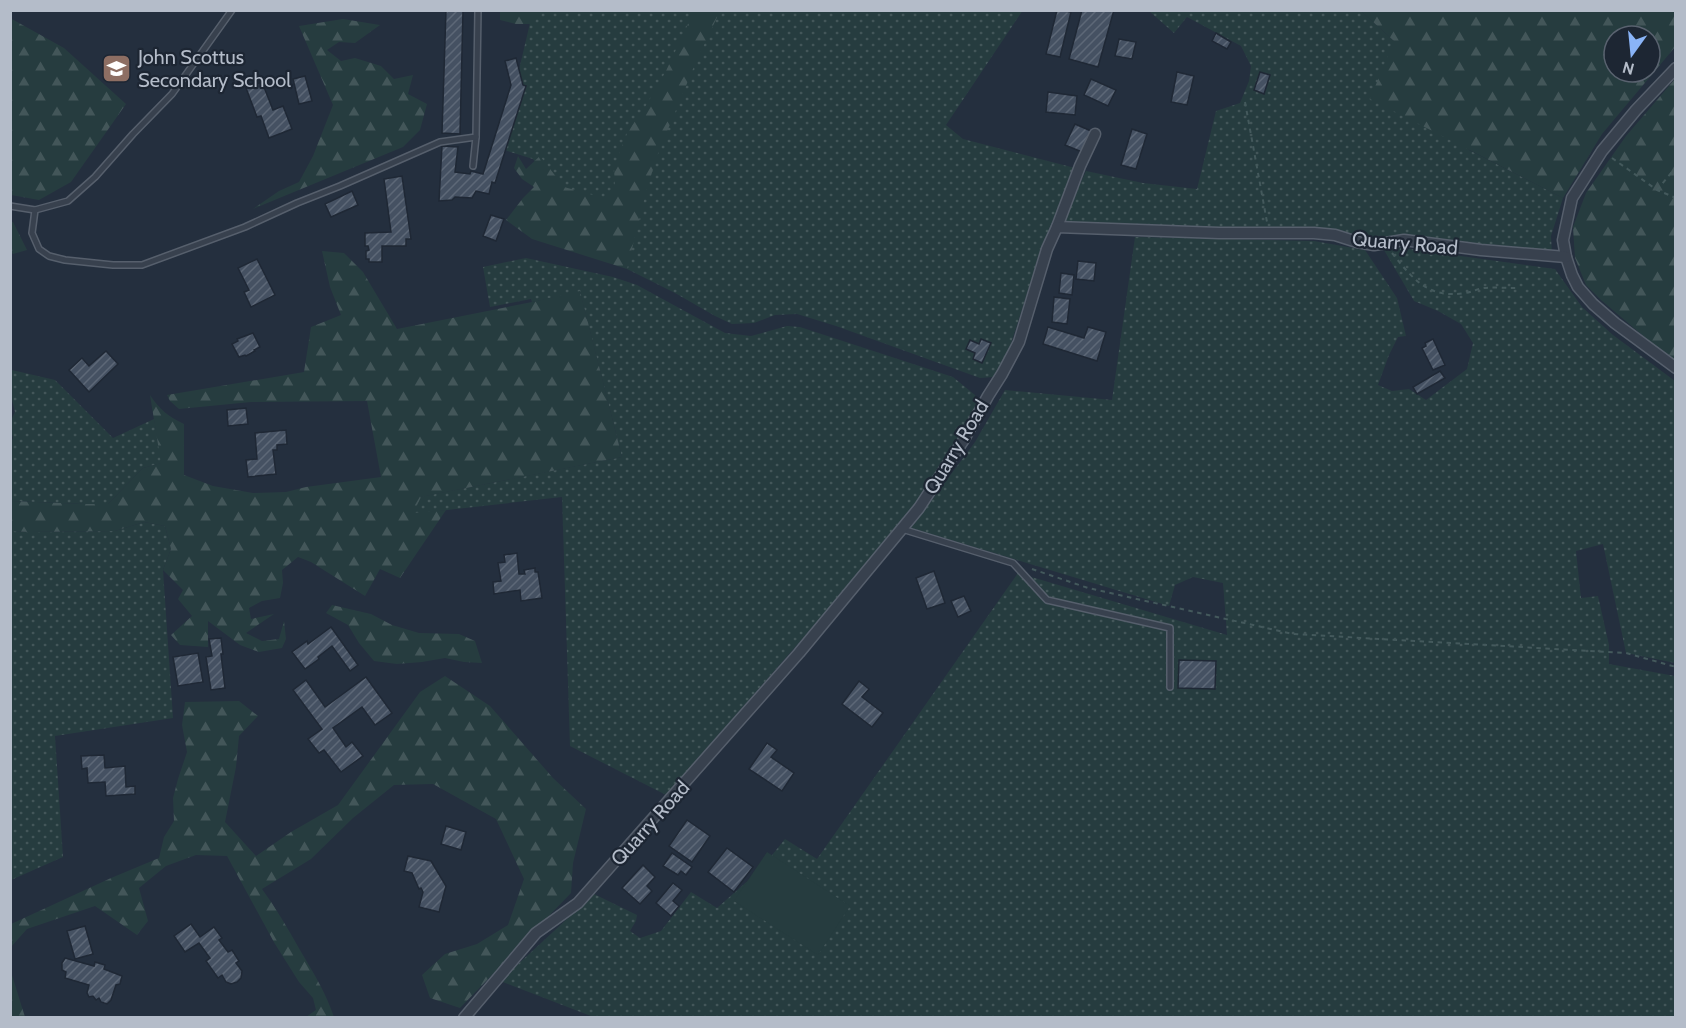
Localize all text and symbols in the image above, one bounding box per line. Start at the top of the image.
north arrow [1602,24,1662,84]
place label: John Scottus Secondary School [137,45,291,92]
school or university icon: John Scottus Secondary School [101,52,133,84]
text: N [1620,57,1636,79]
street label: Quarry Road [1351,226,1459,260]
street label: Quarry Road [918,395,994,499]
street label: Quarry Road [606,776,694,870]

